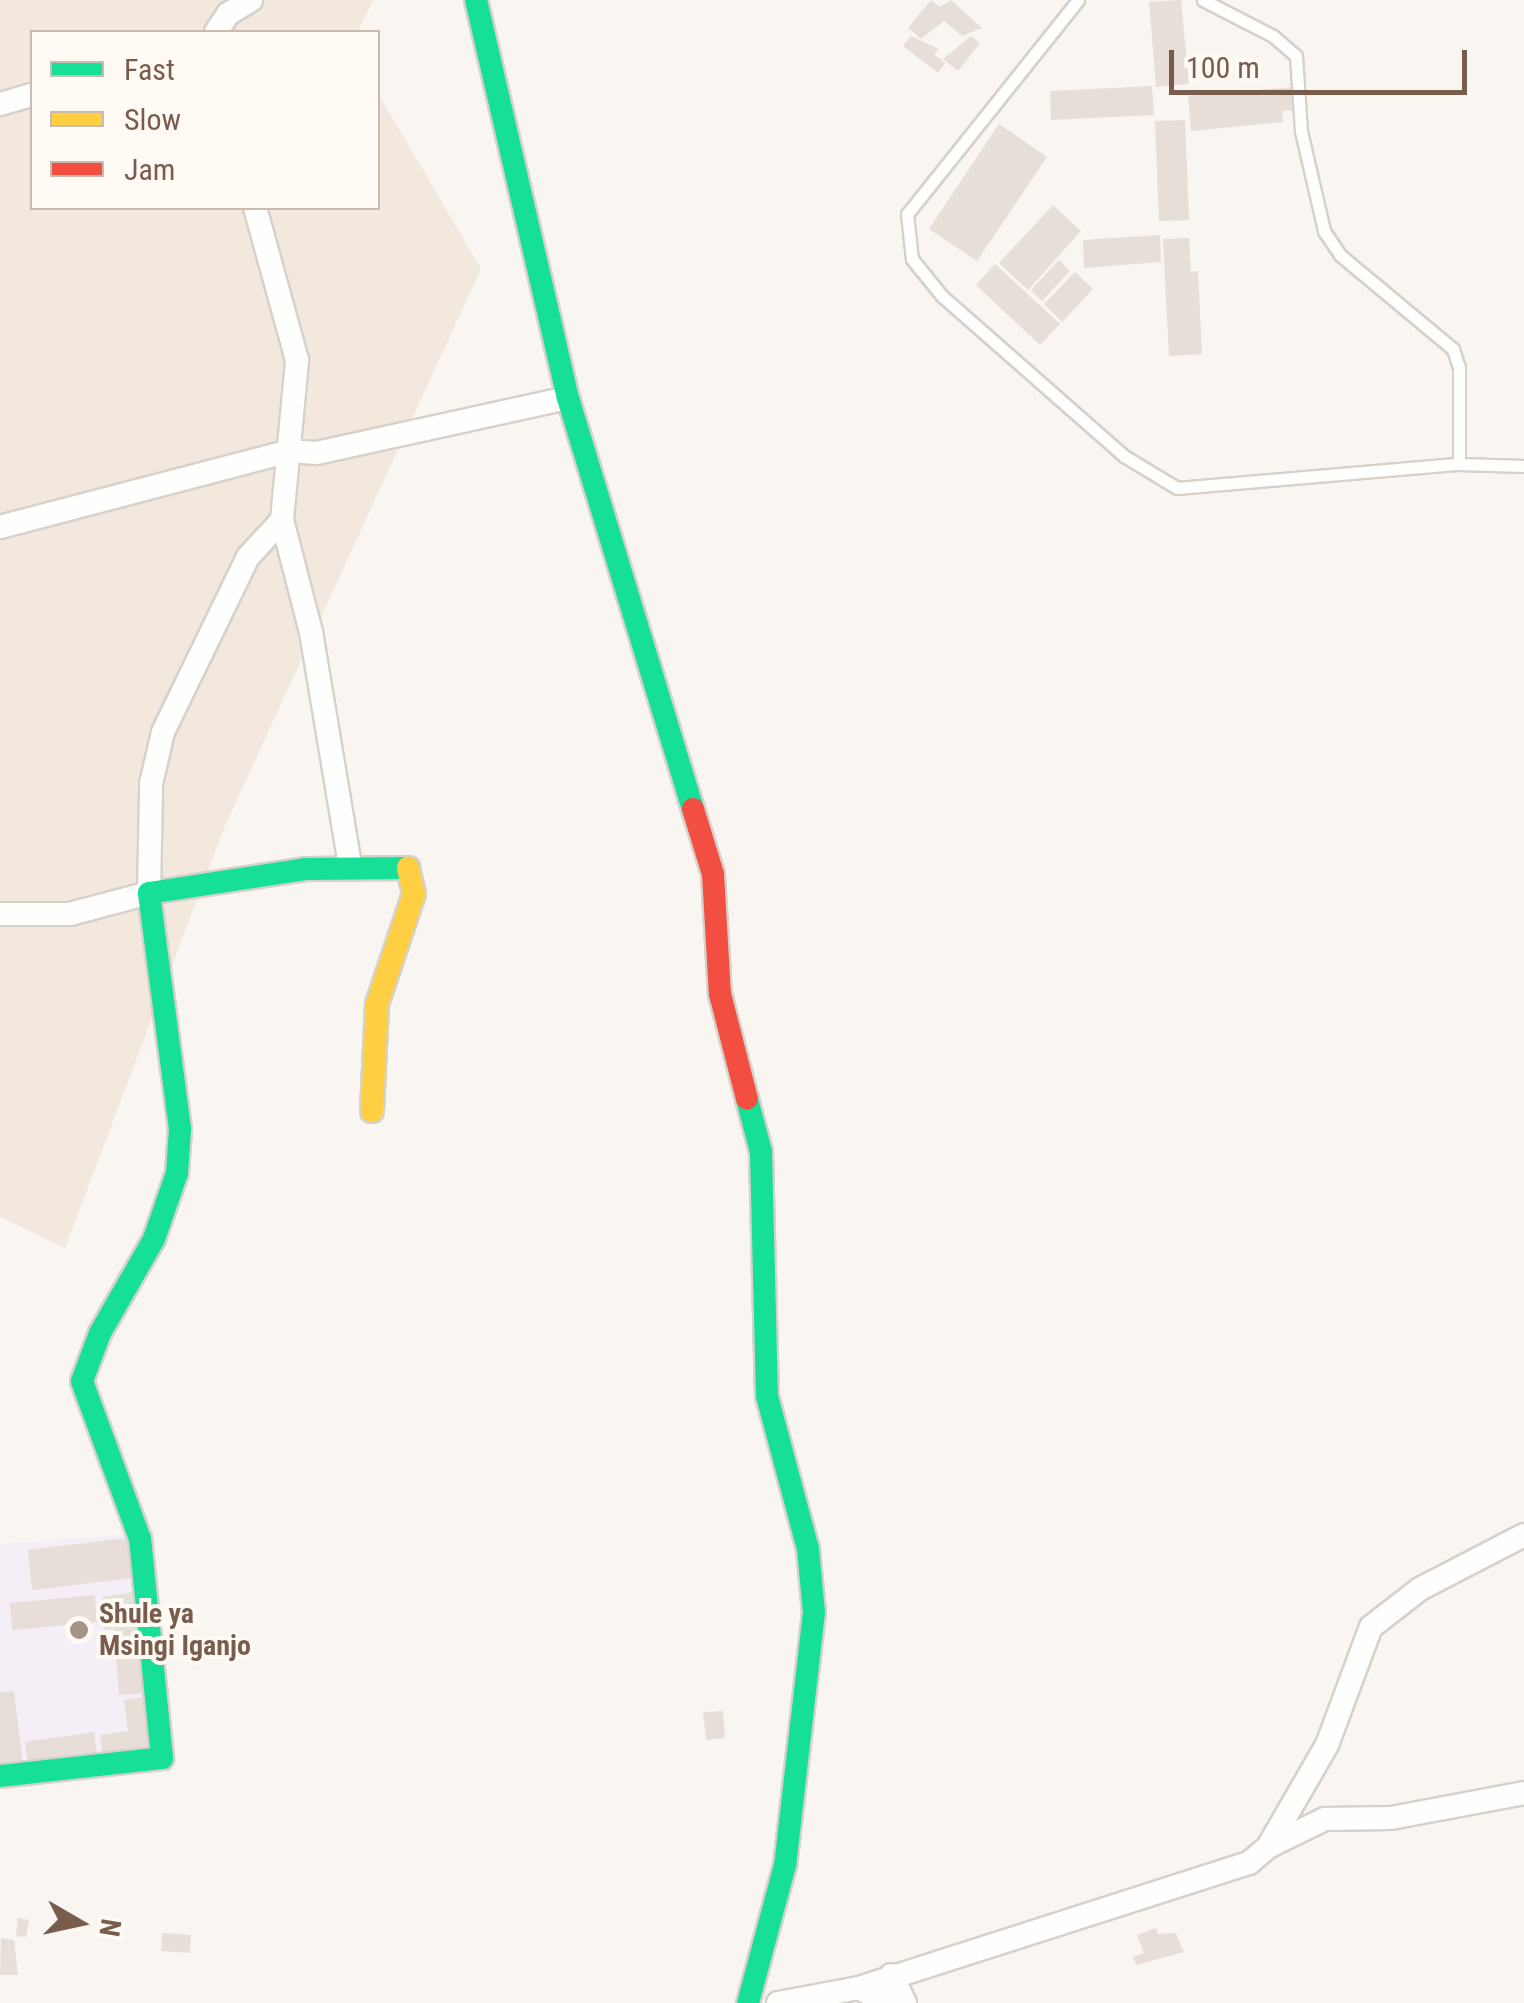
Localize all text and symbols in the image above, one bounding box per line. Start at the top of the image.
legend [30,30,380,210]
scale bar [1174,30,1472,92]
text: 100 m [1186,50,1260,85]
text: Fast [124,52,175,87]
text: Slow [124,102,181,137]
text: Jam [124,152,175,187]
place label: Shule ya Msingi Iganjo [99,1597,251,1663]
marker: Shule ya Msingi Iganjo [68,1619,90,1641]
north arrow [30,1873,130,1973]
text: N [92,1917,128,1939]

